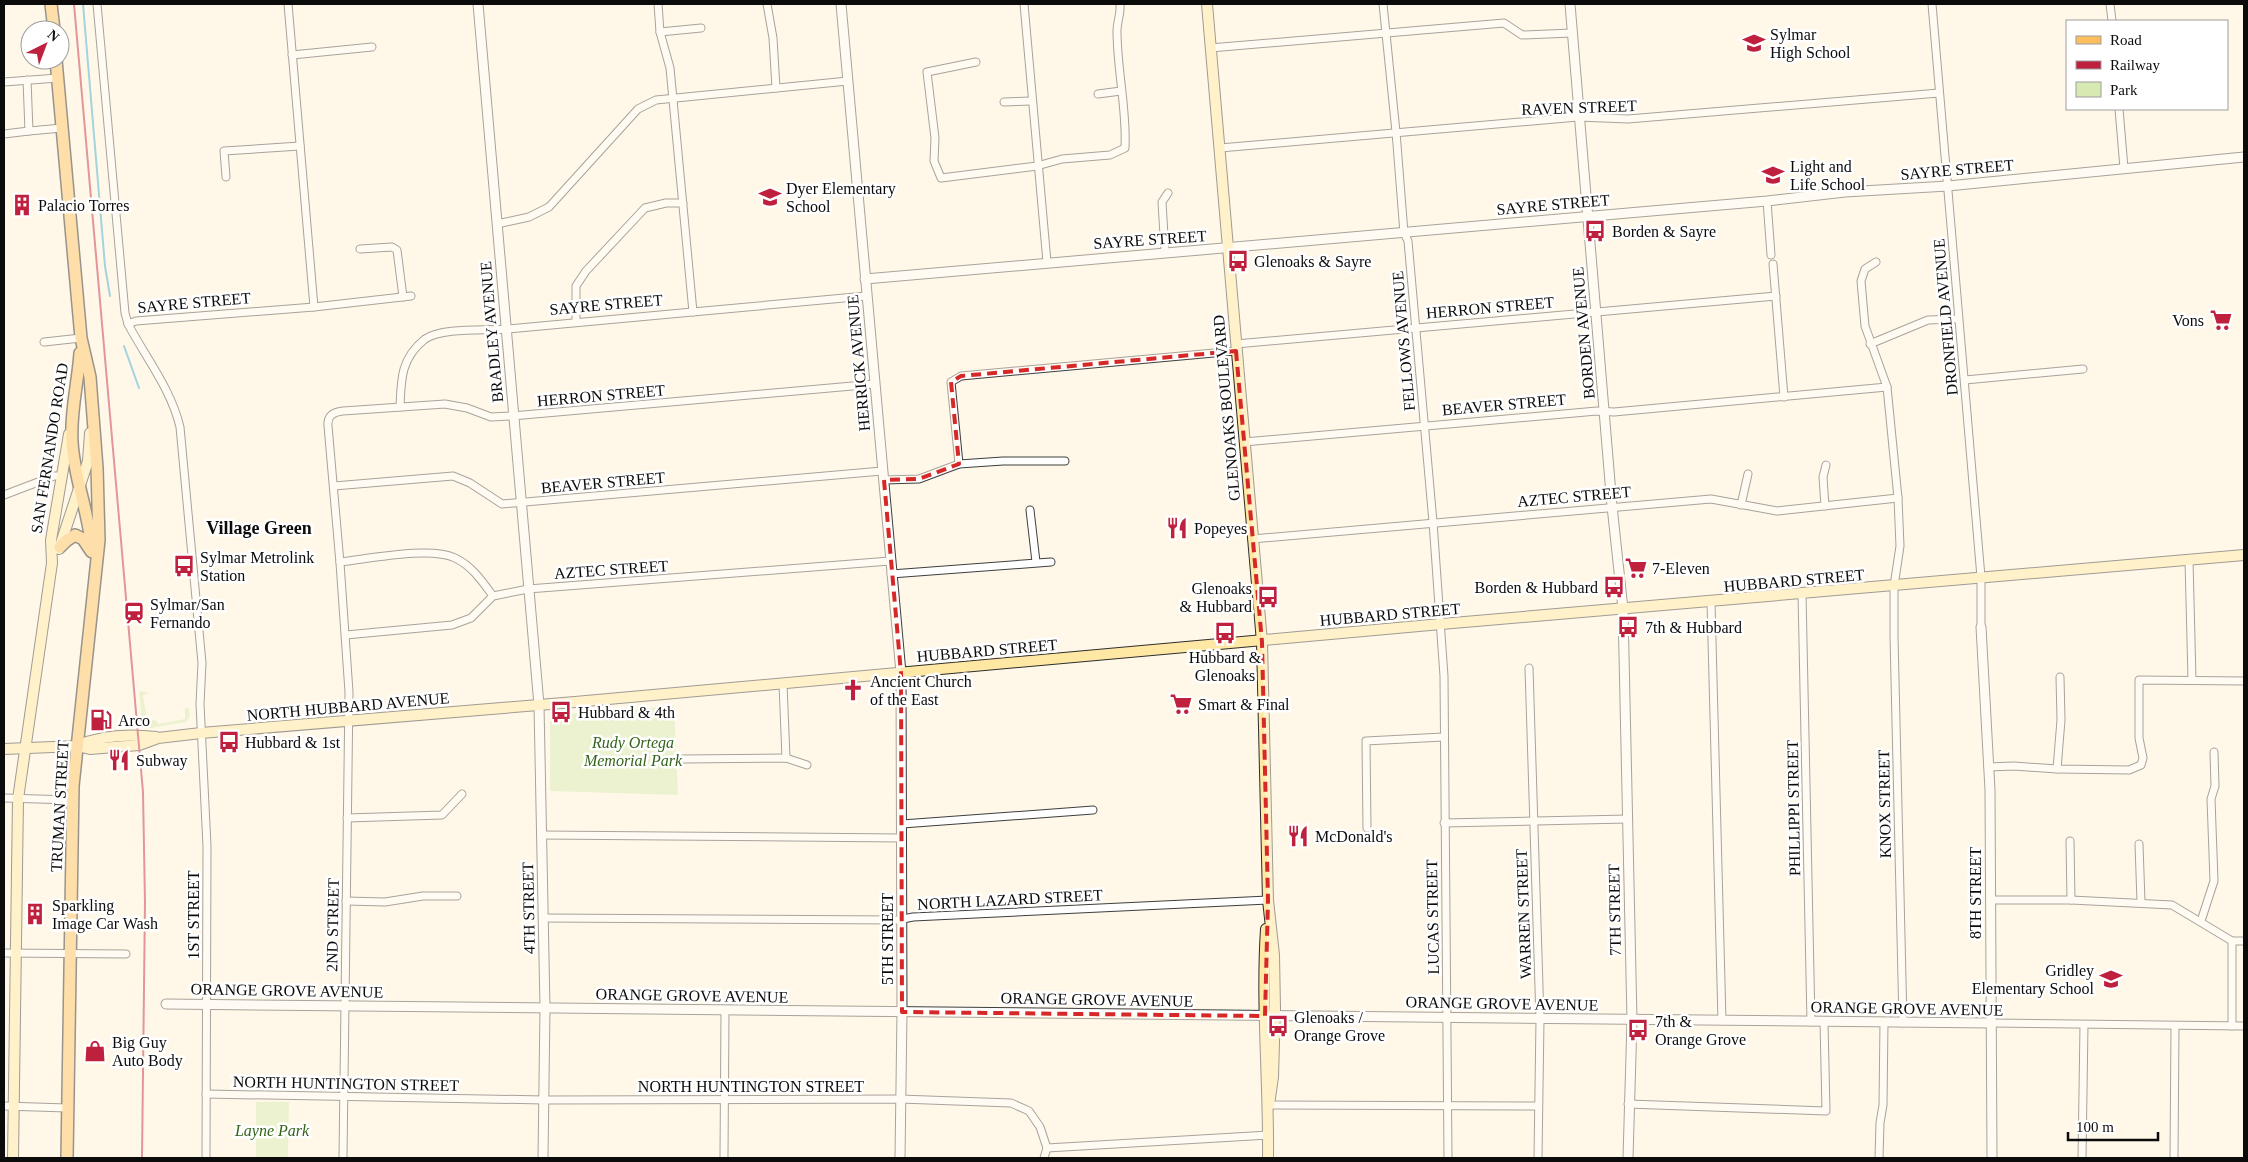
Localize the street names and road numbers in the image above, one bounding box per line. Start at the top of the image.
street label: RAVEN STREET [1521,97,1637,118]
street label: SAYRE STREET [1900,156,2015,183]
street label: SAYRE STREET [1496,191,1611,218]
street label: SAYRE STREET [1093,227,1208,252]
street label: DRONFIELD AVENUE [1930,238,1961,396]
street label: BRADLEY AVENUE [477,261,506,403]
street label: BORDEN AVENUE [1569,266,1598,400]
street label: FELLOWS AVENUE [1389,270,1418,412]
street label: SAYRE STREET [137,289,252,316]
street label: SAYRE STREET [549,291,664,318]
street label: HERRON STREET [1425,293,1555,322]
street label: HERRICK AVENUE [844,294,873,432]
street label: GLENOAKS BOULEVARD [1210,314,1243,502]
street label: SAN FERNANDO ROAD [28,362,71,535]
street label: HERRON STREET [536,381,666,410]
street label: BEAVER STREET [1441,391,1567,418]
street label: BEAVER STREET [540,469,666,496]
street label: AZTEC STREET [1516,483,1632,510]
street label: AZTEC STREET [553,557,669,582]
street label: HUBBARD STREET [1723,566,1865,595]
street label: HUBBARD STREET [1319,600,1461,629]
street label: HUBBARD STREET [916,636,1058,665]
street label: NORTH HUBBARD AVENUE [246,689,450,724]
street label: TRUMAN STREET [48,739,71,872]
street label: PHILLIPPI STREET [1784,739,1803,876]
street label: KNOX STREET [1875,749,1894,859]
street label: 8TH STREET [1967,847,1984,939]
street label: WARREN STREET [1513,848,1534,979]
street label: LUCAS STREET [1423,859,1442,975]
street label: 4TH STREET [519,862,538,954]
street label: 7TH STREET [1605,864,1624,956]
street label: 1ST STREET [185,870,202,960]
street label: 2ND STREET [323,878,342,972]
street label: NORTH LAZARD STREET [917,886,1103,913]
street label: 5TH STREET [879,893,896,985]
street label: ORANGE GROVE AVENUE [191,980,383,1001]
street label: ORANGE GROVE AVENUE [596,985,788,1006]
street label: ORANGE GROVE AVENUE [1001,989,1193,1010]
street label: ORANGE GROVE AVENUE [1406,993,1598,1014]
street label: ORANGE GROVE AVENUE [1811,998,2003,1019]
street label: NORTH HUNTINGTON STREET [233,1073,459,1094]
street label: NORTH HUNTINGTON STREET [638,1078,864,1095]

